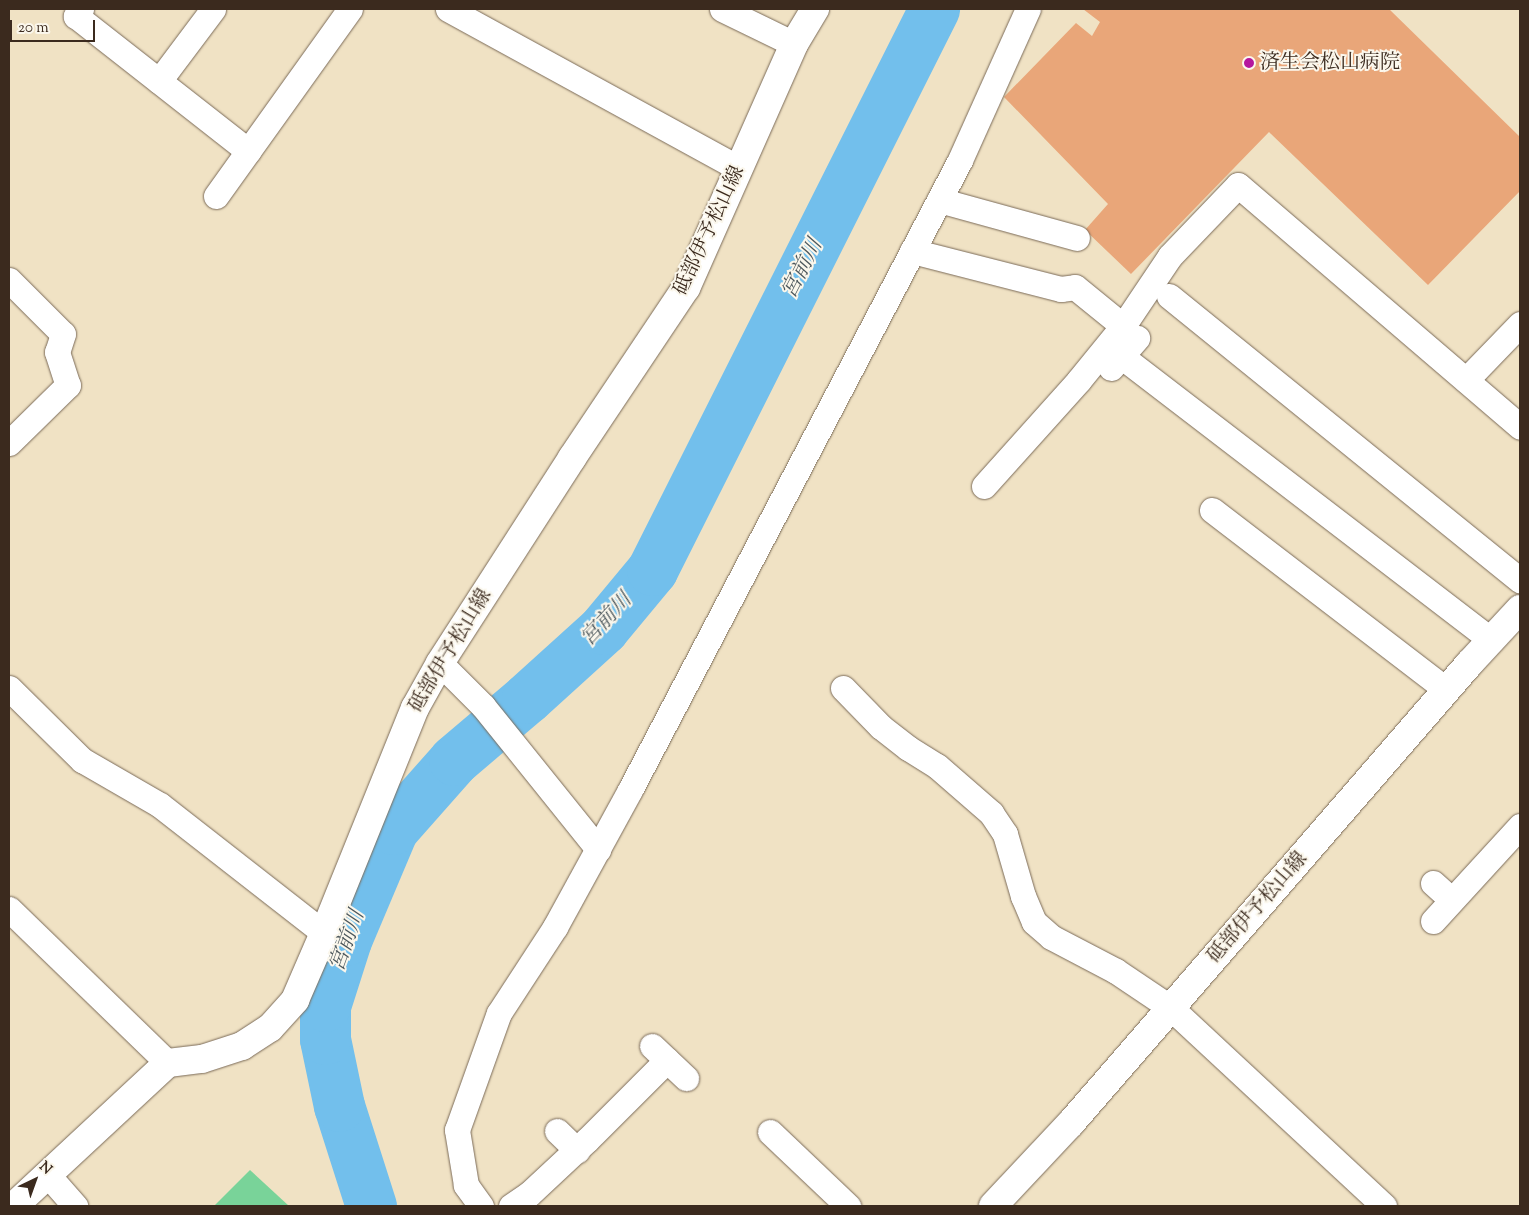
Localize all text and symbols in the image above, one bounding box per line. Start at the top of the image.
scale bar [12,10,98,42]
text: 20 m [18,18,49,39]
place label: 済生会松山病院 [1260,51,1400,75]
marker: 済生会松山病院 [1242,56,1256,70]
street label: 砥部伊予松山線 [670,162,750,300]
water label: 宮前川 [777,235,829,303]
street label: 砥部伊予松山線 [405,585,497,717]
water label: 宮前川 [576,588,638,652]
street label: 砥部伊予松山線 [1203,847,1313,969]
water label: 宮前川 [325,907,371,975]
north arrow [10,1155,60,1205]
text: N [34,1158,56,1180]

